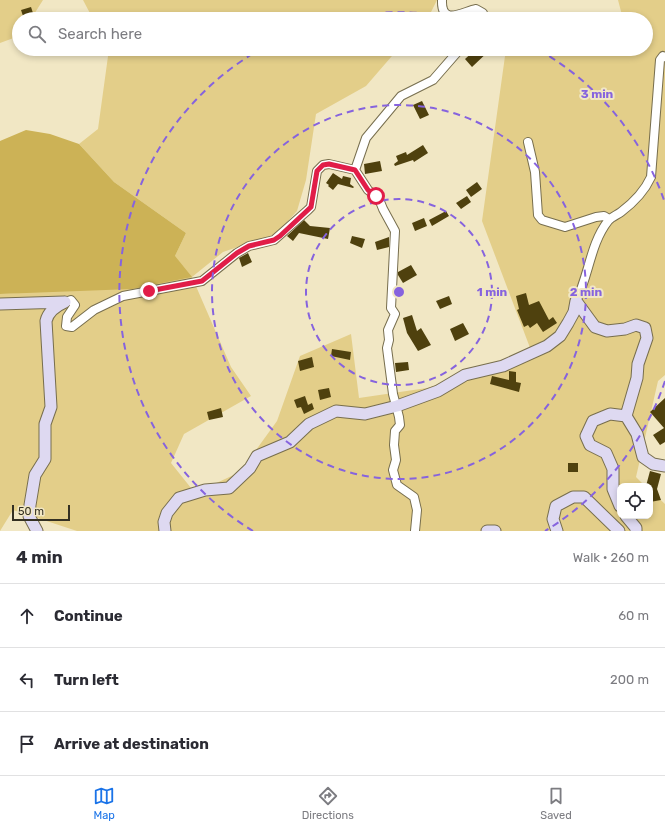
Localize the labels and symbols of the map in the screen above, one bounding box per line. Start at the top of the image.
text: 3 min [581,87,614,101]
route start [367,187,385,205]
route end [140,282,158,300]
centre of rings [392,285,406,299]
text: 1 min [477,285,508,299]
text: 2 min [570,285,603,299]
scale bar [12,503,70,522]

